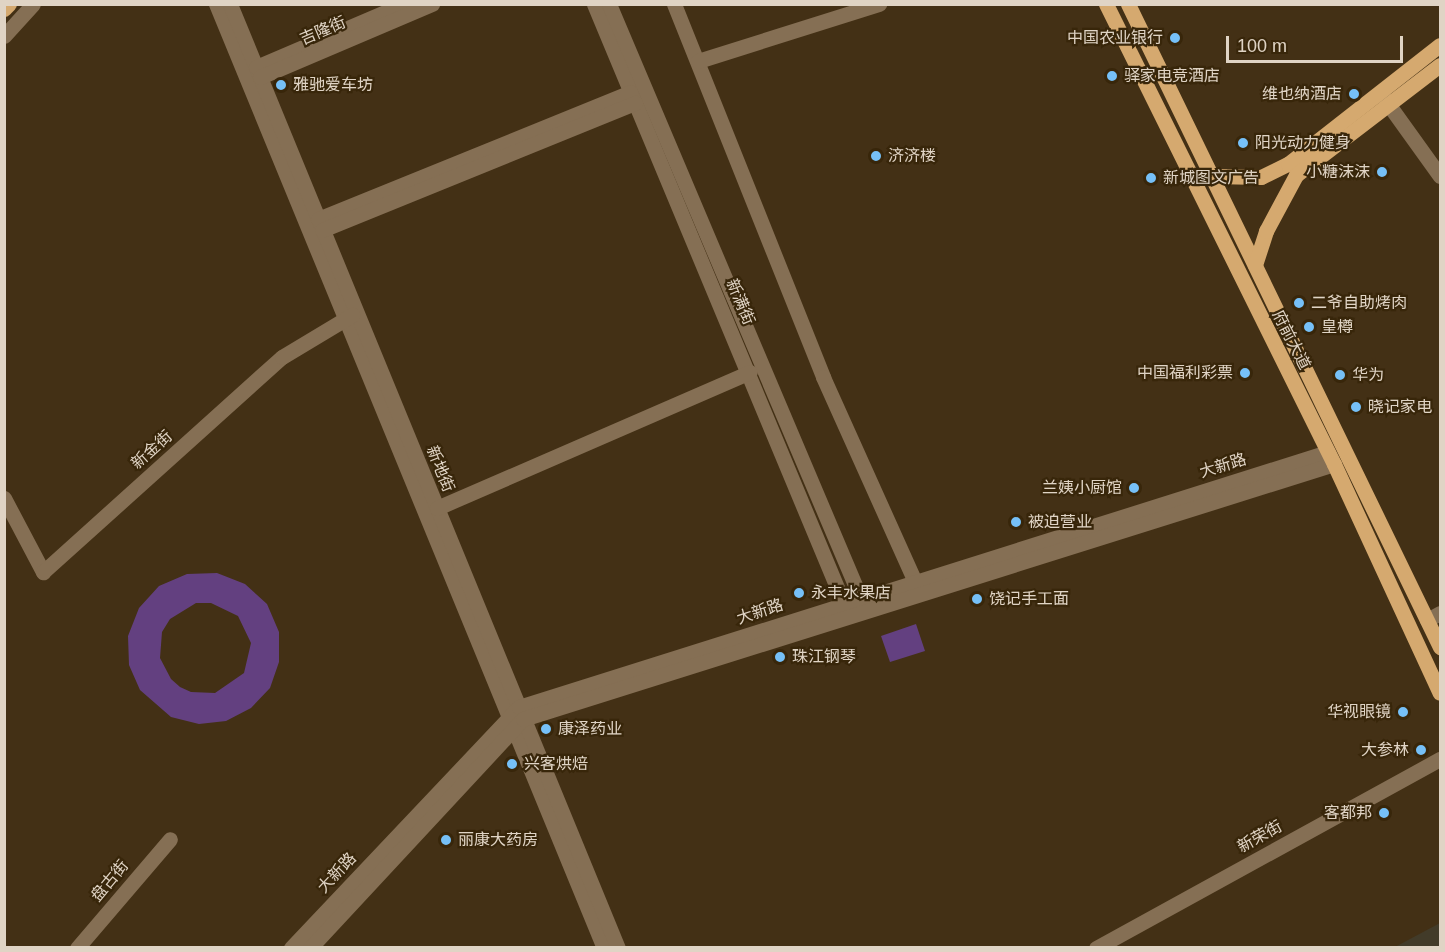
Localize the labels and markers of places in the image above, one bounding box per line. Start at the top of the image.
place label: 中国农业银行 [1067,28,1163,48]
marker: 中国农业银行 [1168,31,1182,45]
place label: 驿家电竞酒店 [1124,66,1220,86]
marker: 驿家电竞酒店 [1105,69,1119,83]
place label: 雅驰爱车坊 [293,75,373,95]
marker: 雅驰爱车坊 [274,78,288,92]
place label: 维也纳酒店 [1262,84,1342,104]
marker: 维也纳酒店 [1347,87,1361,101]
place label: 阳光动力健身 [1255,133,1351,153]
marker: 阳光动力健身 [1236,136,1250,150]
place label: 济济楼 [888,146,936,166]
marker: 济济楼 [869,149,883,163]
place label: 小糖沫沫 [1306,162,1370,182]
marker: 小糖沫沫 [1375,165,1389,179]
place label: 新城图文广告 [1163,168,1259,188]
marker: 新城图文广告 [1144,171,1158,185]
place label: 二爷自助烤肉 [1311,293,1407,313]
marker: 二爷自助烤肉 [1292,296,1306,310]
place label: 皇樽 [1321,317,1353,337]
marker: 皇樽 [1302,320,1316,334]
place label: 中国福利彩票 [1137,363,1233,383]
place label: 华为 [1352,365,1384,385]
marker: 中国福利彩票 [1238,366,1252,380]
marker: 华为 [1333,368,1347,382]
place label: 晓记家电 [1368,397,1432,417]
marker: 晓记家电 [1349,400,1363,414]
place label: 兰姨小厨馆 [1042,478,1122,498]
marker: 兰姨小厨馆 [1127,481,1141,495]
place label: 被迫营业 [1028,512,1092,532]
marker: 被迫营业 [1009,515,1023,529]
place label: 永丰水果店 [811,583,891,603]
marker: 永丰水果店 [792,586,806,600]
place label: 饶记手工面 [989,589,1069,609]
marker: 饶记手工面 [970,592,984,606]
place label: 珠江钢琴 [792,647,856,667]
marker: 珠江钢琴 [773,650,787,664]
place label: 华视眼镜 [1327,702,1391,722]
marker: 华视眼镜 [1396,705,1410,719]
place label: 康泽药业 [558,719,622,739]
marker: 康泽药业 [539,722,553,736]
place label: 大参林 [1361,740,1409,760]
marker: 大参林 [1414,743,1428,757]
place label: 兴客烘焙 [524,754,588,774]
marker: 兴客烘焙 [505,757,519,771]
place label: 客都邦 [1324,803,1372,823]
marker: 客都邦 [1377,806,1391,820]
place label: 丽康大药房 [458,830,538,850]
marker: 丽康大药房 [439,833,453,847]

